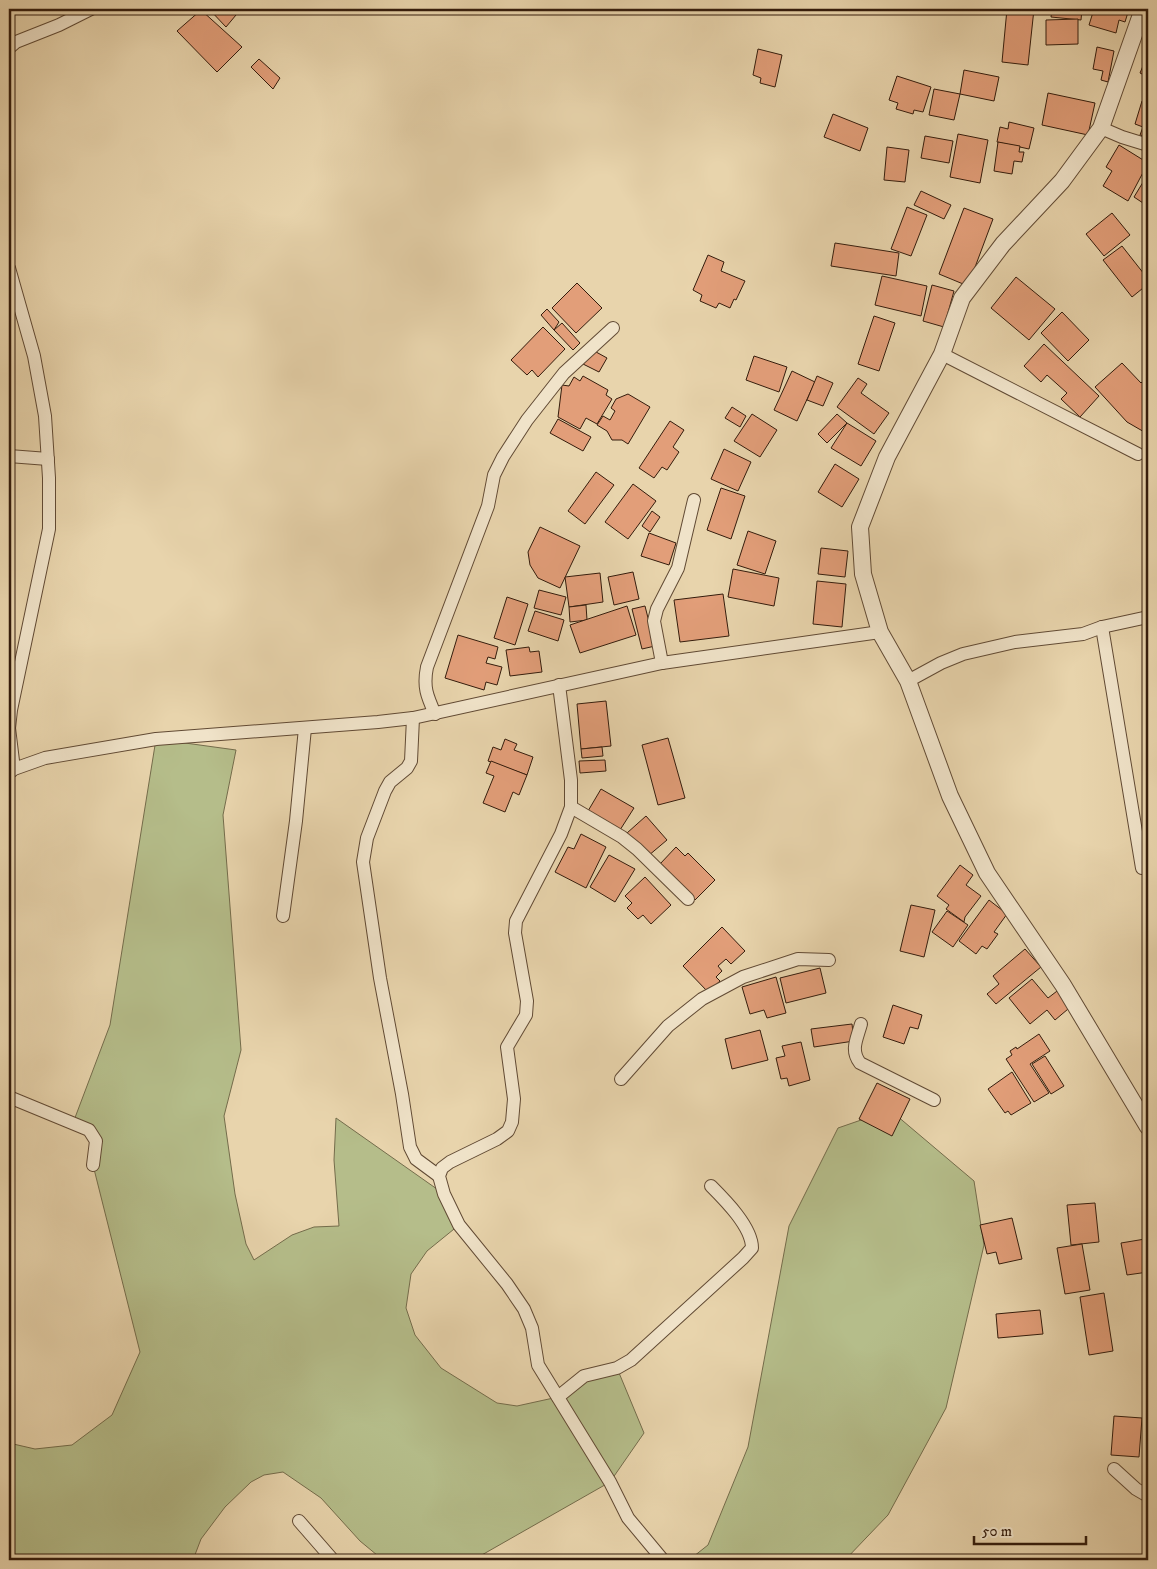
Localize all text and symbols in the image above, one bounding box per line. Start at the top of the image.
scale bar [974,1514,1087,1546]
text: 50 m [982,1522,1012,1541]

